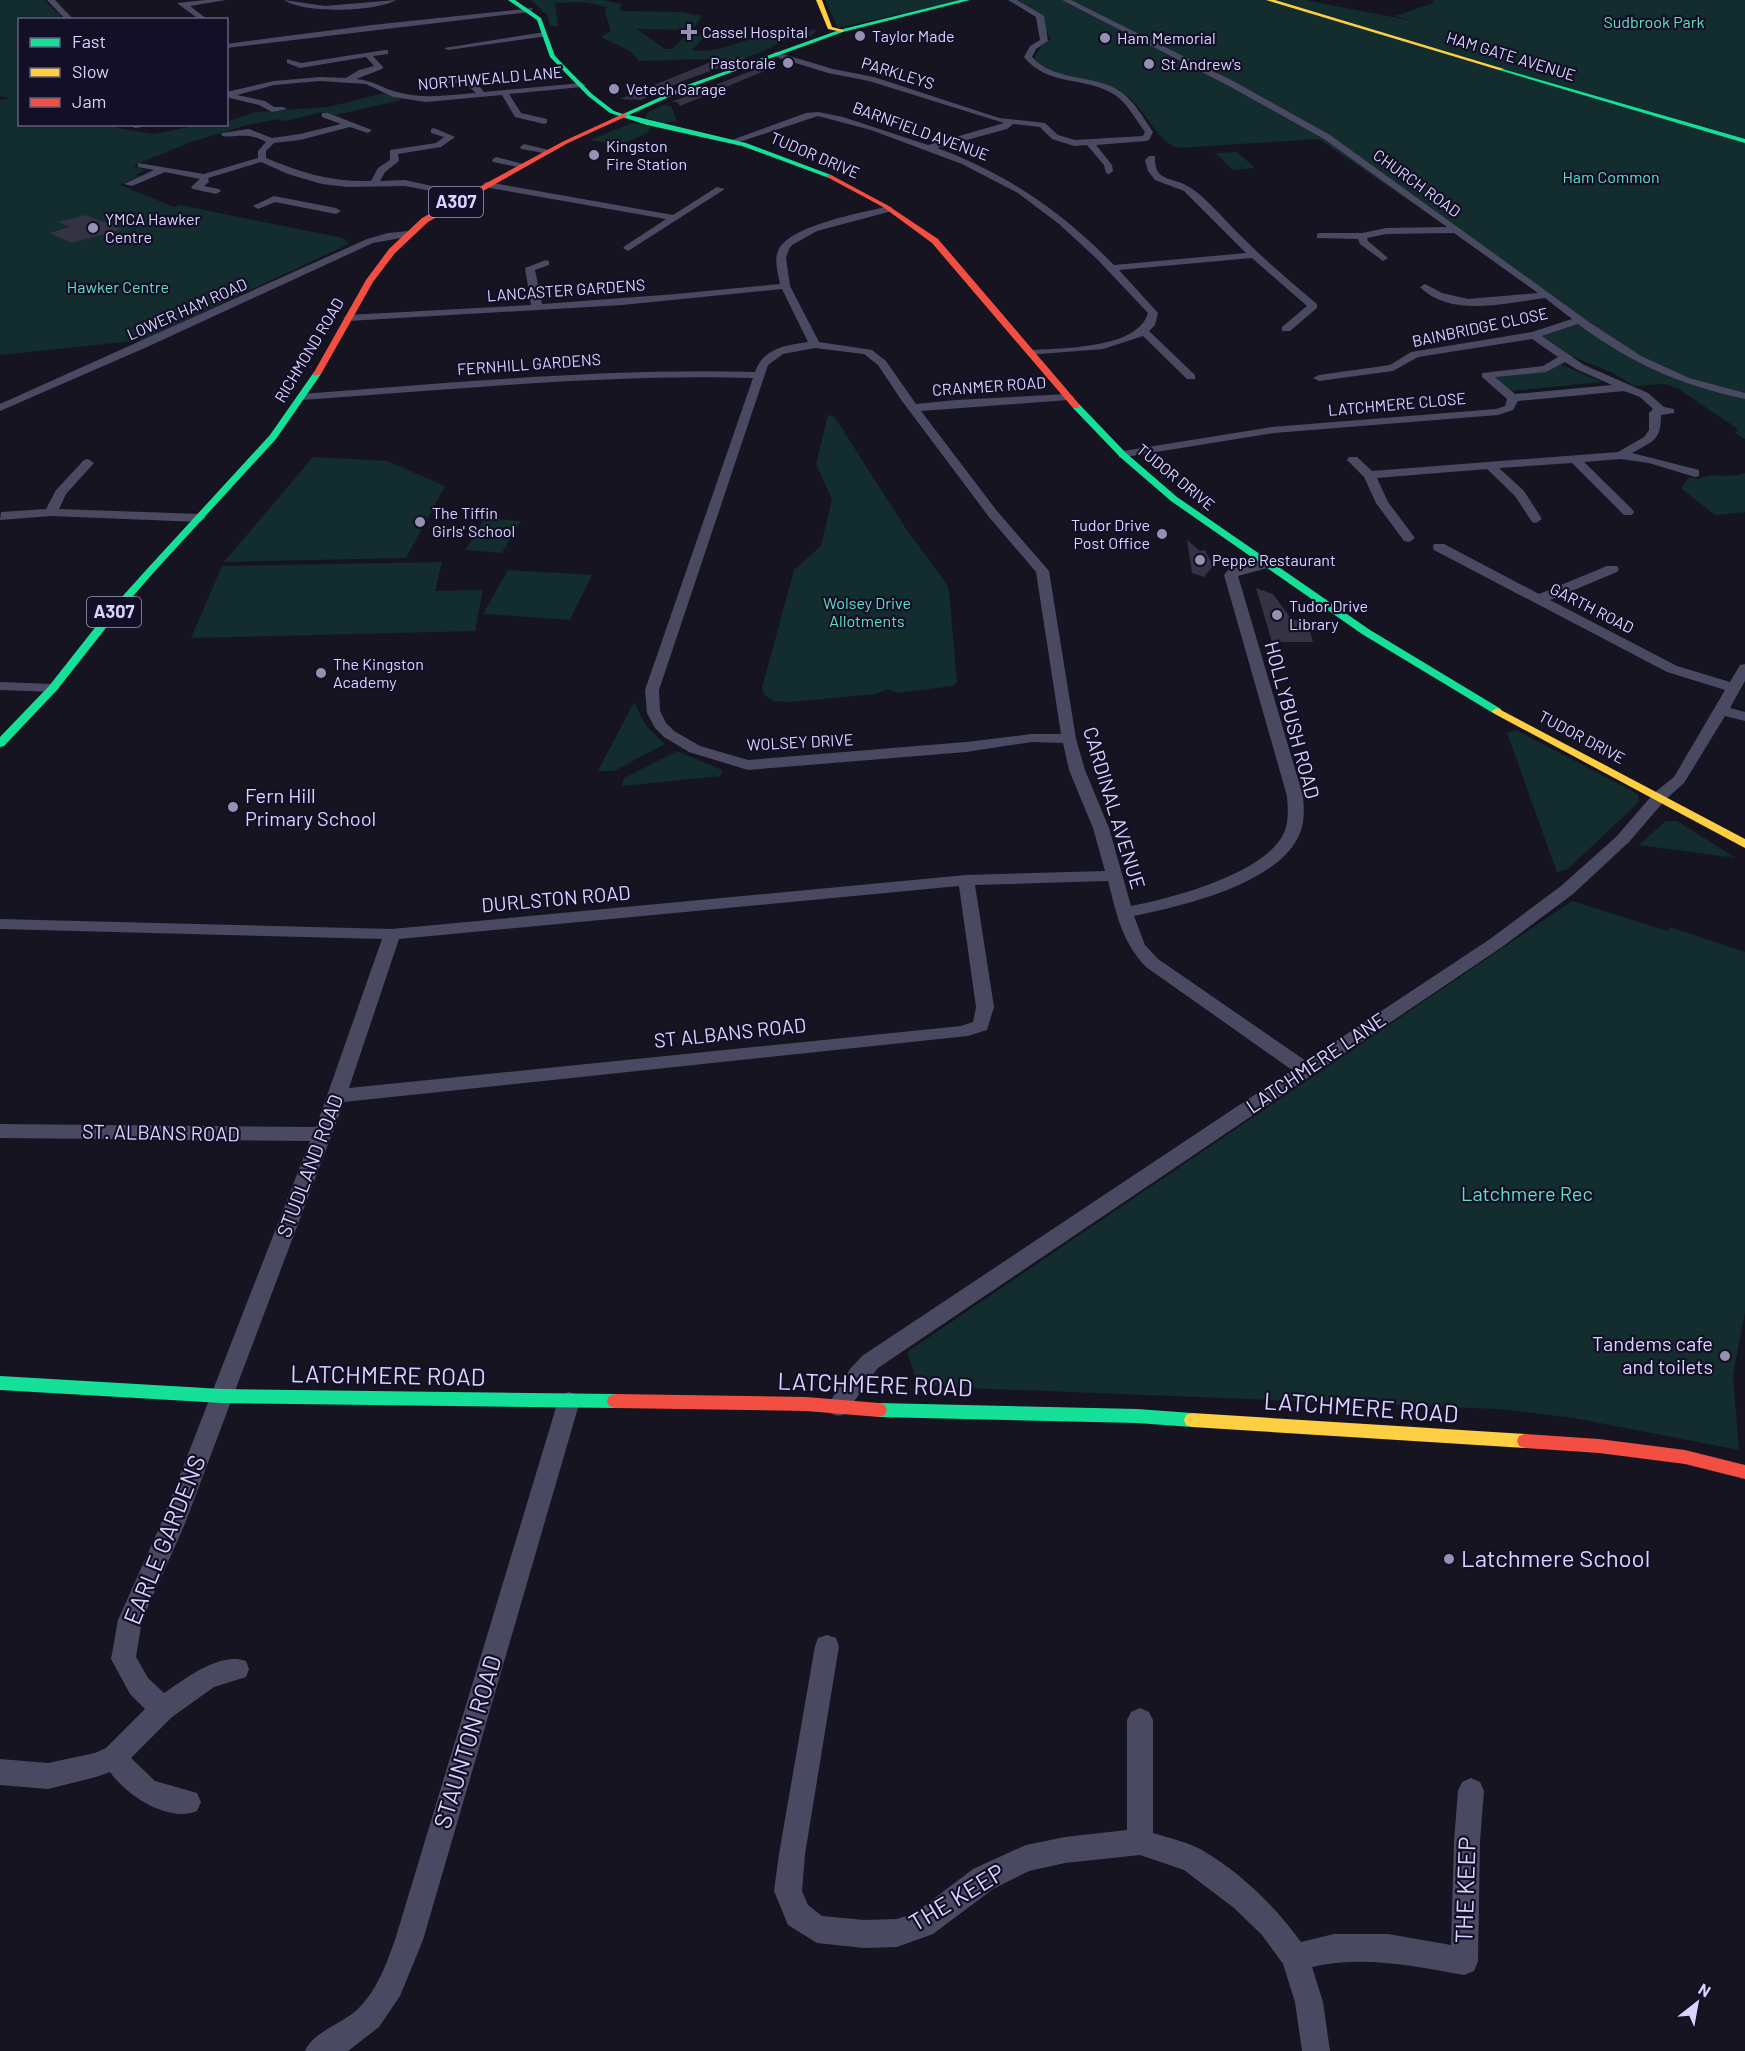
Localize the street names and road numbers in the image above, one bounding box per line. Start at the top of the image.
street label: HAM GATE AVENUE [1444,27,1578,84]
street label: PARKLEYS [859,52,937,93]
street label: NORTHWEALD LANE [417,62,563,93]
street label: BARNFIELD AVENUE [850,97,992,164]
street label: TUDOR DRIVE [768,127,863,182]
street label: CHURCH ROAD [1370,145,1465,221]
road number: A307 [429,187,483,217]
street label: LOWER HAM ROAD [124,273,250,344]
street label: LANCASTER GARDENS [486,274,646,305]
street label: RICHMOND ROAD [270,294,347,405]
street label: BAINBRIDGE CLOSE [1410,303,1550,350]
street label: FERNHILL GARDENS [456,349,602,378]
street label: CRANMER ROAD [931,372,1047,399]
street label: LATCHMERE CLOSE [1327,388,1467,419]
street label: TUDOR DRIVE [1133,439,1219,514]
street label: GARTH ROAD [1547,578,1637,637]
road number: A307 [87,597,141,627]
street label: HOLLYBUSH ROAD [1260,638,1326,801]
street label: TUDOR DRIVE [1536,706,1629,767]
street label: CARDINAL AVENUE [1079,724,1151,892]
street label: WOLSEY DRIVE [746,729,854,754]
street label: DURLSTON ROAD [480,880,632,916]
street label: LATCHMERE LANE [1241,1007,1390,1118]
street label: ST ALBANS ROAD [653,1012,807,1052]
street label: STUDLAND ROAD [271,1091,347,1240]
street label: ST. ALBANS ROAD [82,1119,240,1145]
street label: LATCHMERE ROAD [290,1358,486,1391]
street label: LATCHMERE ROAD [777,1366,973,1401]
street label: LATCHMERE ROAD [1263,1385,1459,1428]
street label: EARLE GARDENS [116,1450,211,1628]
street label: STAUNTON ROAD [426,1652,507,1832]
street label: THE KEEP [1448,1836,1481,1944]
street label: THE KEEP [903,1857,1009,1937]

